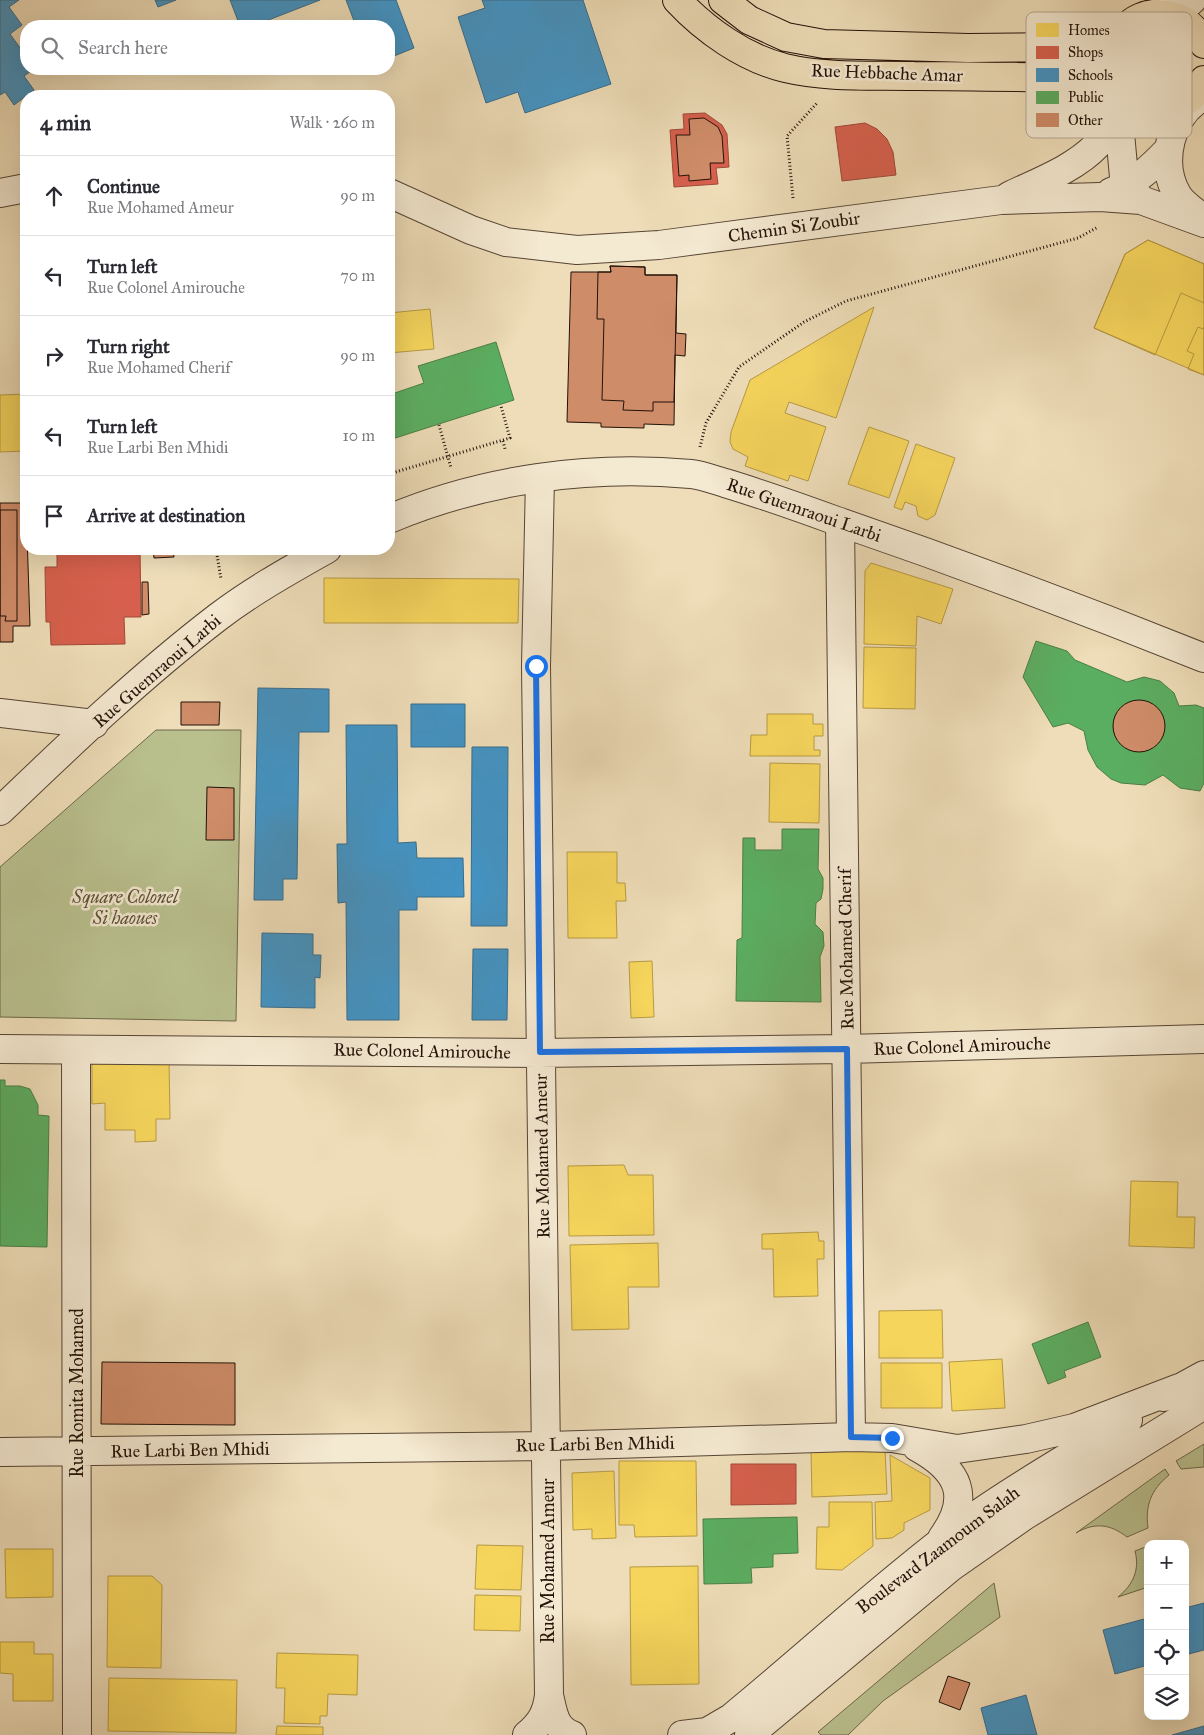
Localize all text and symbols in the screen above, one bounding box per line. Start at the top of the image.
legend [1026,12,1192,138]
search box [20,20,395,75]
text: Homes [1068,22,1110,39]
icon: search [38,34,66,62]
text: Search here [78,36,168,59]
text: Shops [1068,44,1103,61]
street label: Rue Hebbache Amar [811,59,964,87]
text: Schools [1068,67,1113,84]
text: Public [1068,89,1104,106]
text: 4 min [40,110,91,136]
text: Other [1068,112,1103,129]
text: Walk · 260 m [289,113,375,132]
text: Continue [87,175,160,198]
icon: ahead [40,182,68,210]
text: 90 m [340,186,375,205]
text: Rue Mohamed Ameur [87,198,234,217]
street label: Chemin Si Zoubir [727,207,862,247]
text: Turn left [87,255,157,278]
icon: left [40,262,68,290]
text: 70 m [340,266,375,285]
text: Rue Colonel Amirouche [87,278,245,297]
text: Turn right [87,335,170,358]
icon: right [40,342,68,370]
text: 90 m [340,346,375,365]
text: Rue Mohamed Cherif [87,358,231,377]
text: Turn left [87,415,157,438]
icon: left [40,422,68,450]
text: 10 m [343,426,375,445]
text: Rue Larbi Ben Mhidi [87,438,228,457]
street label: Rue Guemraoui Larbi [724,473,884,547]
icon: arrive [40,502,68,530]
text: Arrive at destination [87,504,245,527]
street label: Rue Guemraoui Larbi [89,609,225,732]
route start [525,655,548,678]
street label: Rue Mohamed Cherif [834,865,858,1030]
park label: Square Colonel Si haoues [71,886,180,929]
street label: Rue Colonel Amirouche [873,1032,1051,1060]
street label: Rue Colonel Amirouche [333,1038,511,1064]
street label: Rue Mohamed Ameur [530,1073,554,1239]
street label: Rue Romita Mohamed [66,1308,88,1478]
route end [881,1427,904,1450]
street label: Rue Larbi Ben Mhidi [515,1432,675,1456]
street label: Rue Larbi Ben Mhidi [110,1438,270,1462]
street label: Rue Mohamed Ameur [537,1478,559,1644]
street label: Boulevard Zaamoum Salah [852,1482,1024,1618]
map controls [1144,1540,1189,1720]
button: + [1144,1540,1189,1585]
button: − [1144,1585,1189,1630]
button: locate [1144,1630,1189,1675]
button: layers [1144,1675,1189,1720]

